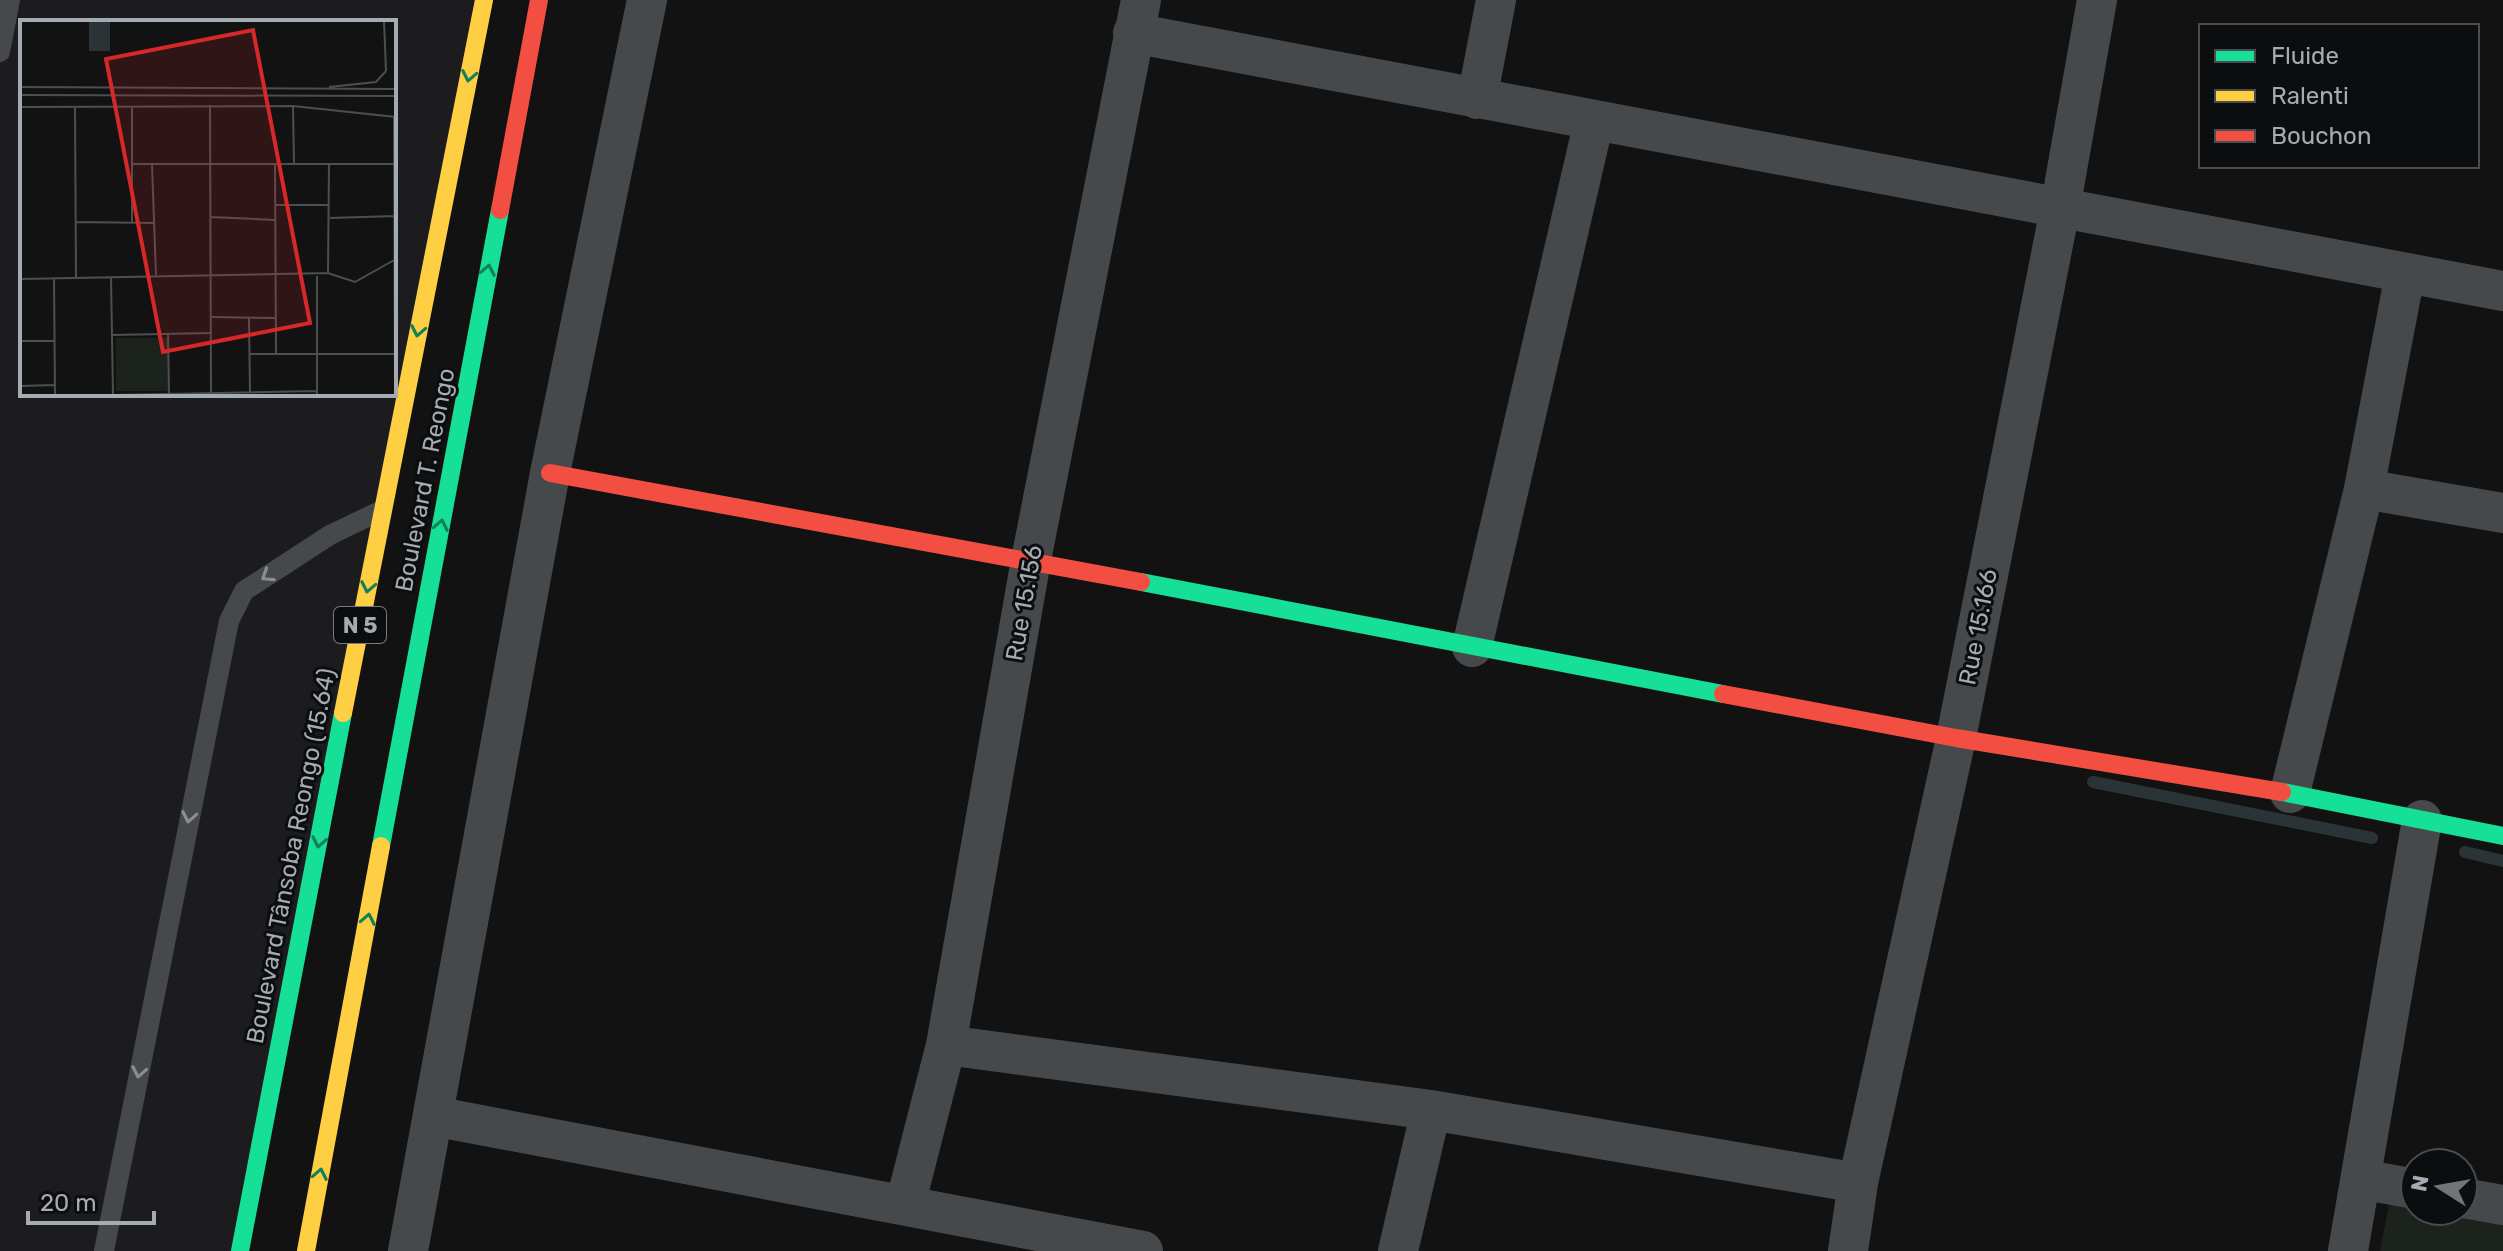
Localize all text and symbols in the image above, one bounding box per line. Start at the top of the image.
inset map [20,20,396,396]
legend [2199,24,2479,168]
text: Fluide [2271,42,2339,70]
one-way arrow [461,69,478,83]
text: Ralenti [2271,82,2349,110]
text: Bouchon [2271,122,2371,150]
one-way arrow [479,263,496,277]
one-way arrow [410,324,427,338]
street label: Boulevard T. Reongo [390,366,460,594]
one-way arrow [431,519,448,532]
street label: Rue 15.156 [1000,543,1048,663]
one-way arrow [261,567,275,582]
street label: Rue 15.166 [1953,567,2003,687]
one-way arrow [360,580,377,593]
road number: N 5 [334,607,386,643]
street label: Boulevard Tânsoba Reongo (15.64) [241,666,341,1046]
one-way arrow [181,809,198,823]
one-way arrow [311,835,328,849]
one-way arrow [358,912,375,925]
one-way arrow [132,1065,149,1079]
north arrow [2399,1147,2479,1227]
one-way arrow [311,1168,328,1181]
text: N [2405,1173,2435,1194]
scale bar [28,1175,154,1225]
text: 20 m [40,1189,97,1217]

